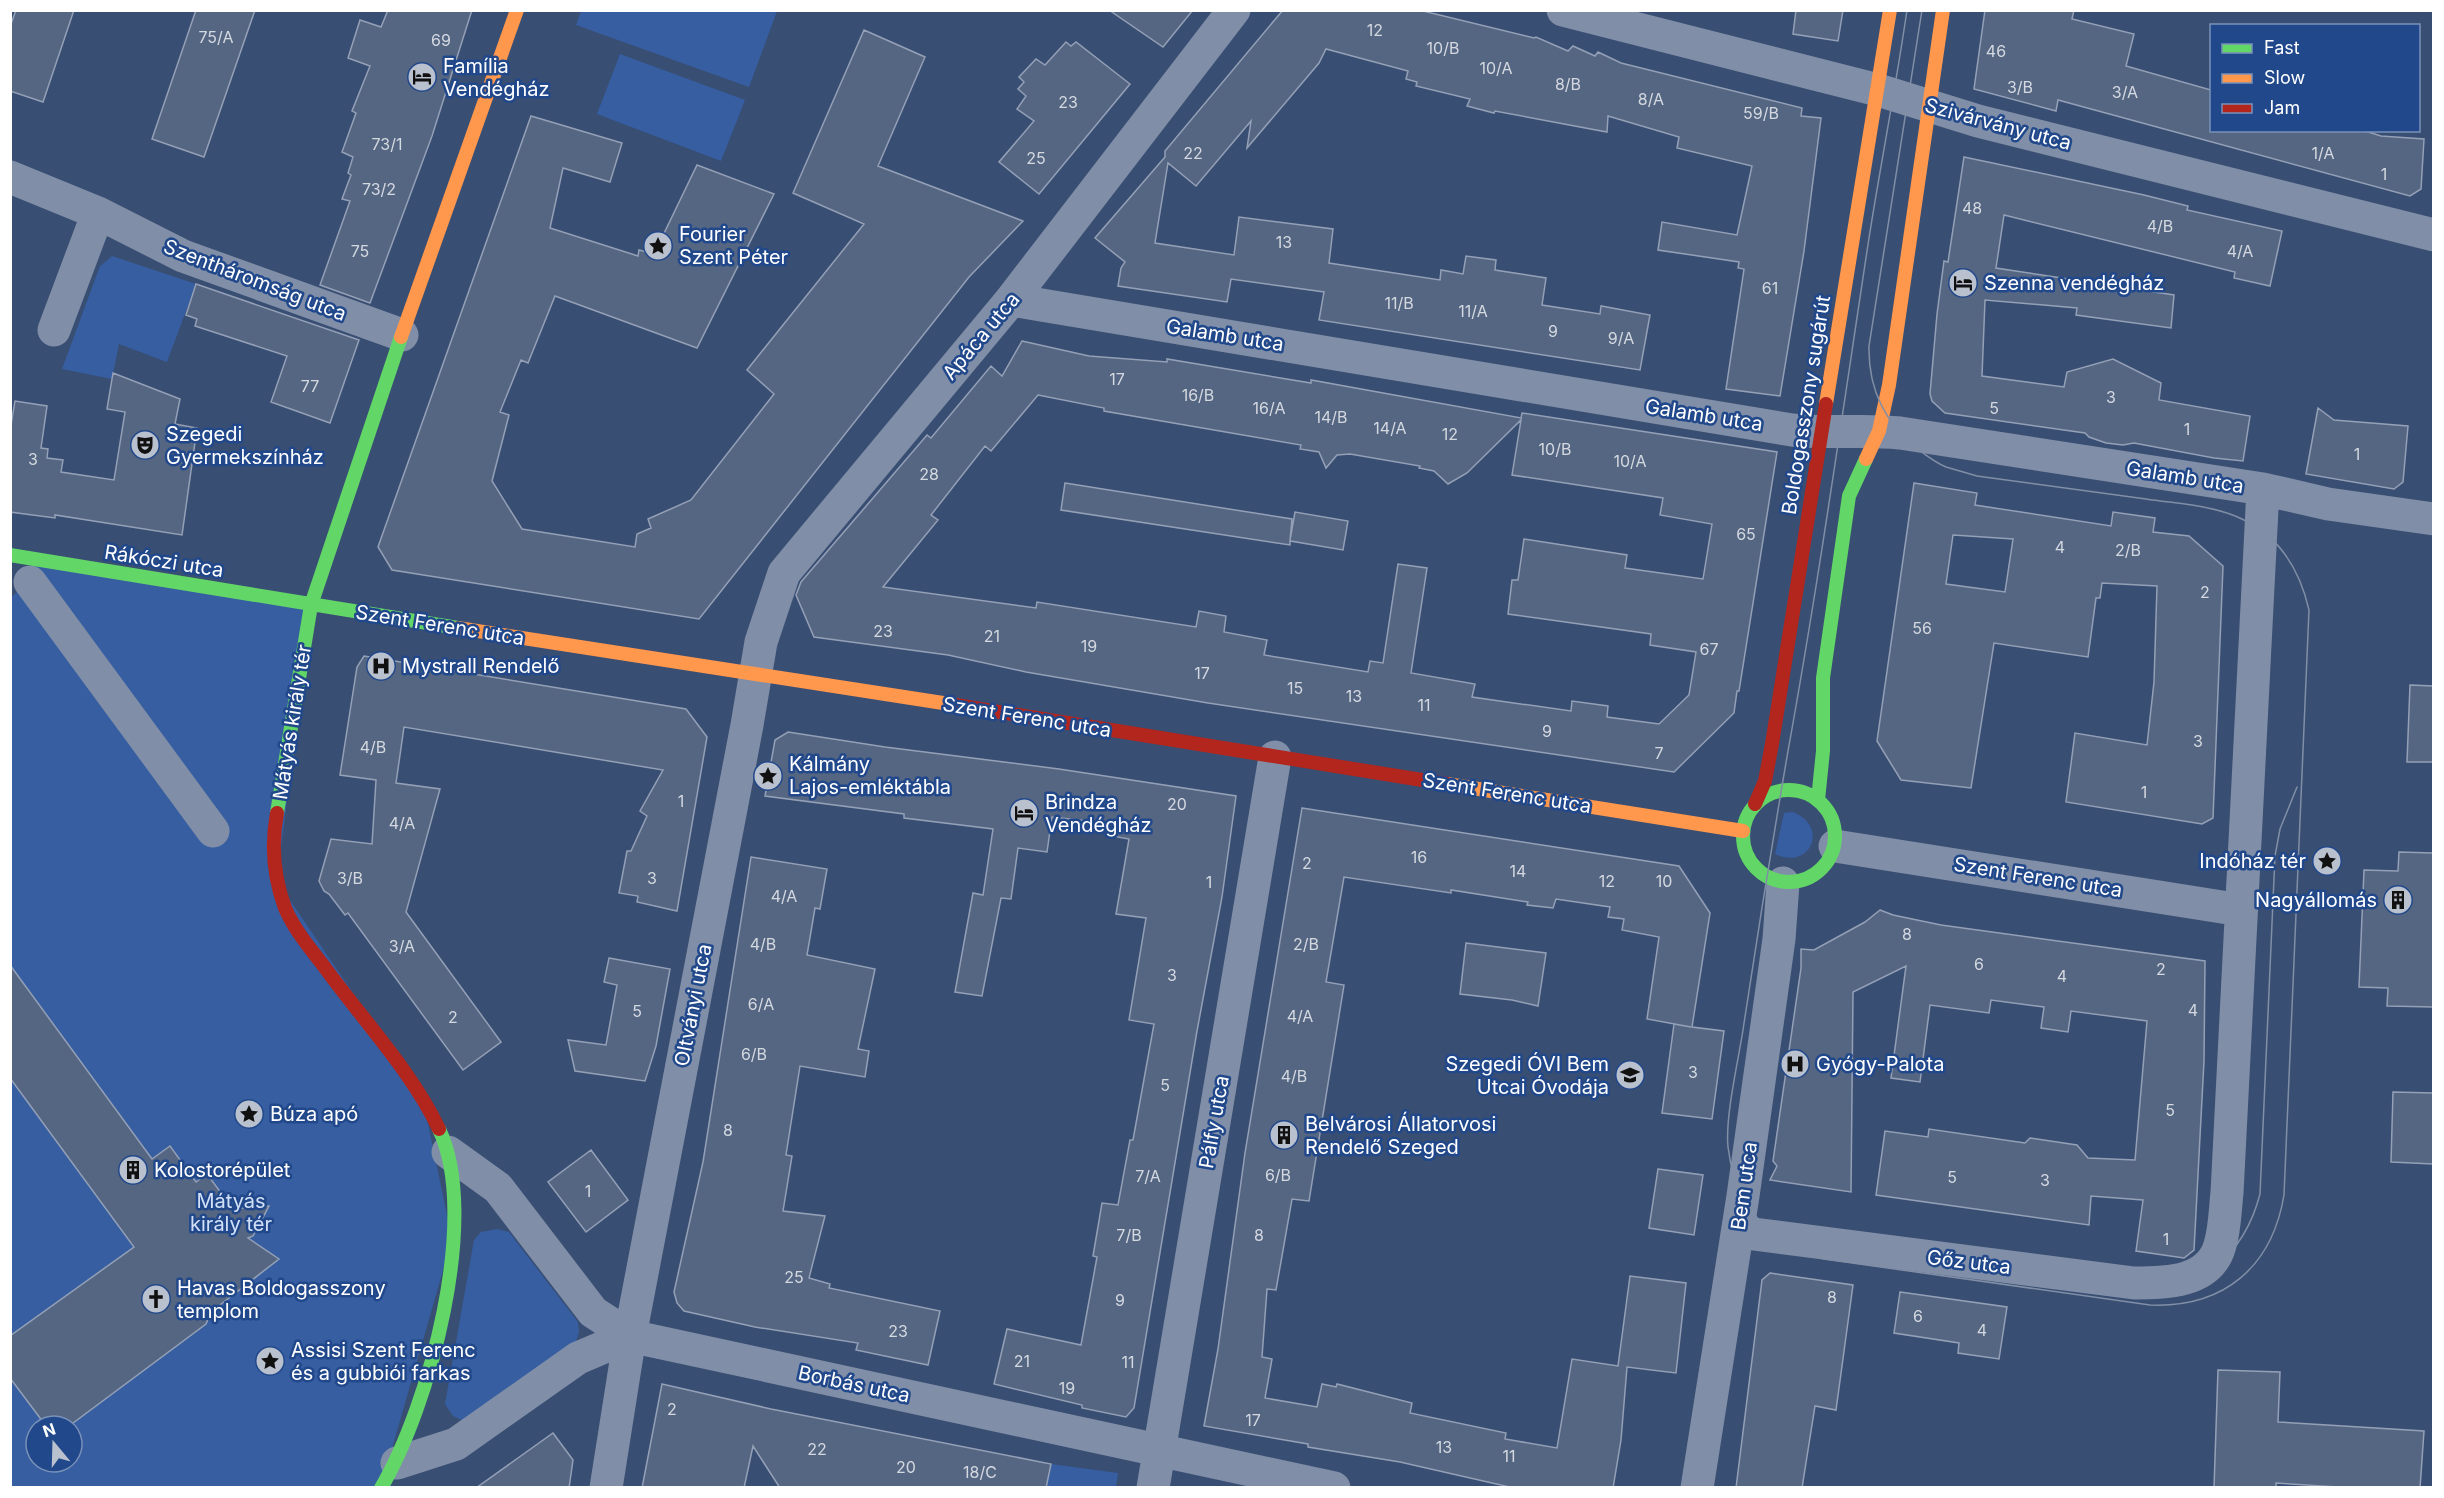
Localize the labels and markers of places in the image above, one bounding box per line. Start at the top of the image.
place label: Família Vendégház [443,54,550,101]
hotel icon: Família Vendégház [406,61,438,93]
place label: Fourier Szent Péter [679,222,789,269]
place icon: Fourier Szent Péter [642,230,674,262]
hotel icon: Szenna vendégház [1947,267,1979,299]
place label: Szenna vendégház [1984,271,2164,295]
place label: Szegedi Gyermekszínház [166,422,324,469]
theatre icon: Szegedi Gyermekszínház [129,429,161,461]
hospital icon: Mystrall Rendelő [365,650,397,682]
place label: Mystrall Rendelő [402,654,559,678]
place label: Kálmány Lajos-emléktábla [789,752,951,799]
place icon: Kálmány Lajos-emléktábla [752,760,784,792]
place label: Brindza Vendégház [1045,790,1152,837]
hotel icon: Brindza Vendégház [1008,797,1040,829]
place icon: Indóház tér [2311,845,2343,877]
place label: Indóház tér [2199,849,2306,873]
building icon: Nagyállomás [2382,884,2414,916]
place label: Nagyállomás [2255,888,2377,912]
hospital icon: Gyógy-Palota [1779,1048,1811,1080]
place label: Szegedi ÓVI Bem Utcai Óvodája [1445,1051,1609,1099]
place label: Gyógy-Palota [1816,1052,1944,1076]
school or university icon: Szegedi ÓVI Bem Utcai Óvodája [1614,1059,1646,1091]
place icon: Búza apó [233,1098,265,1130]
place label: Búza apó [270,1102,358,1126]
place label: Belvárosi Állatorvosi Rendelő Szeged [1305,1111,1496,1159]
building icon: Belvárosi Állatorvosi Rendelő Szeged [1268,1119,1300,1151]
building icon: Kolostorépület [117,1154,149,1186]
place label: Kolostorépület [154,1158,291,1182]
place label: Havas Boldogasszony templom [177,1276,386,1323]
church icon: Havas Boldogasszony templom [140,1283,172,1315]
place label: Assisi Szent Ferenc és a gubbiói farkas [291,1338,476,1385]
place icon: Assisi Szent Ferenc és a gubbiói farkas [254,1345,286,1377]

